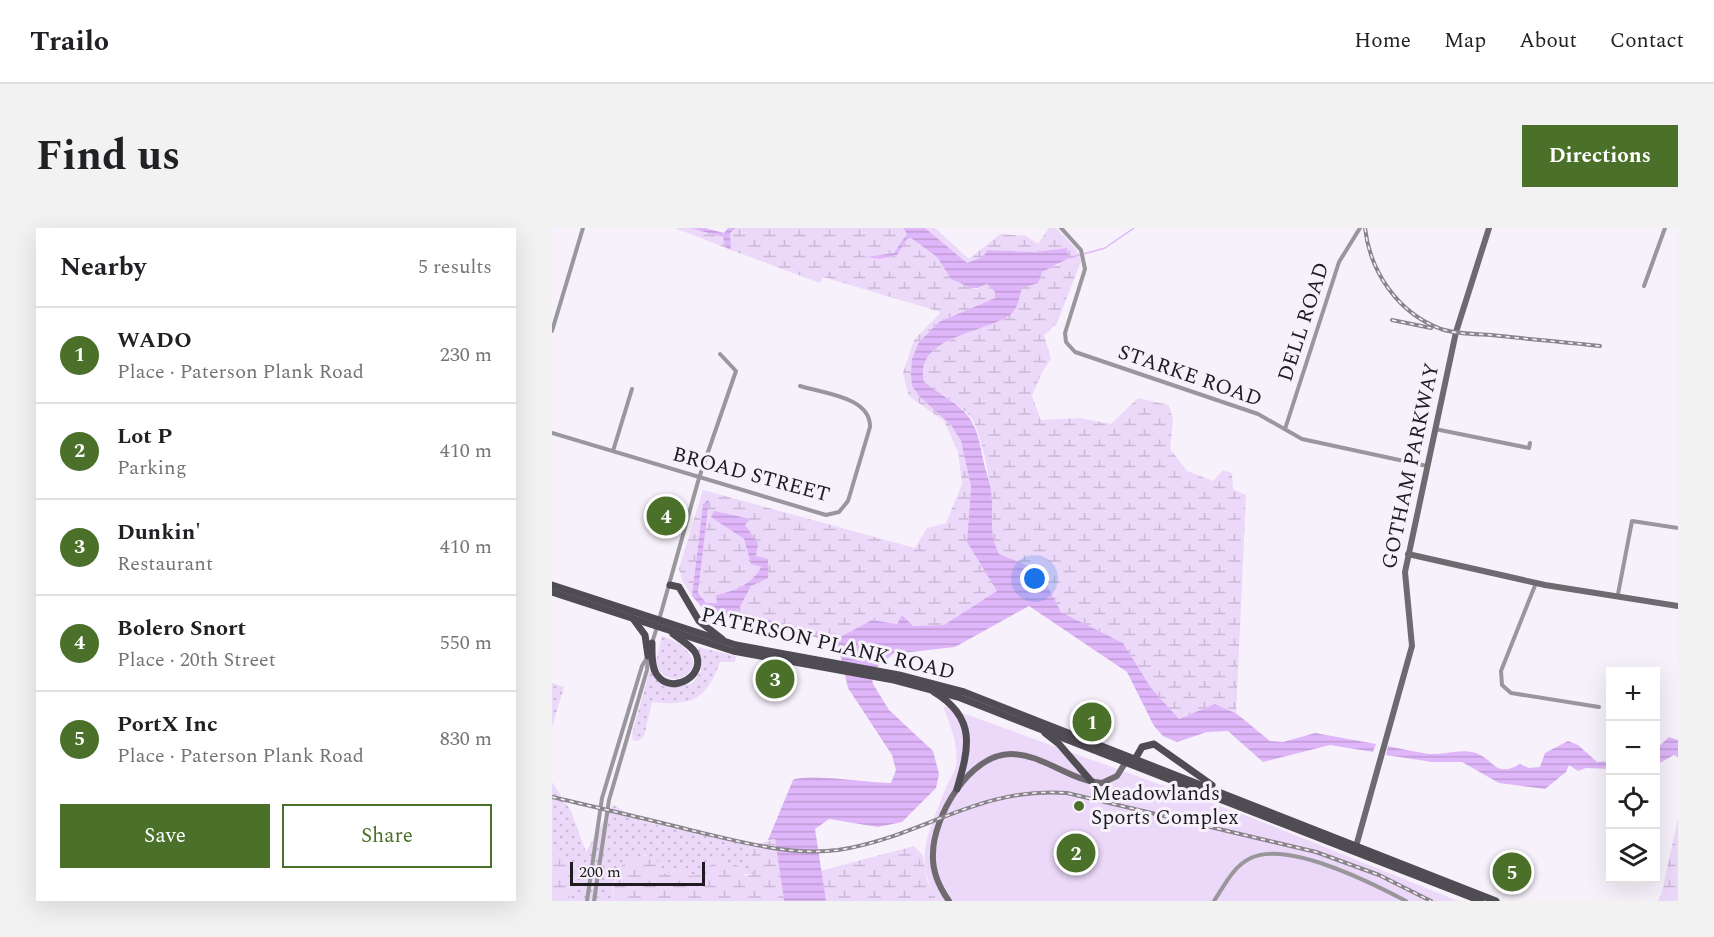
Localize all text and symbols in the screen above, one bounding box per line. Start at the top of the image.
text: Trailo [30,20,109,63]
text: Home [1354,25,1411,57]
text: Map [1444,25,1486,57]
text: About [1519,25,1577,57]
text: Contact [1610,25,1684,57]
text: Find us [36,125,180,188]
button: Directions [1522,125,1678,187]
text: Nearby [60,247,146,287]
text: 5 results [418,252,492,282]
street label: DELL ROAD [1270,258,1338,386]
text: WADO [117,324,192,357]
street label: STARKE ROAD [1114,336,1266,416]
text: 1 [74,340,85,370]
text: 230 m [440,340,492,370]
text: Place · Paterson Plank Road [117,357,364,387]
street label: GOTHAM PARKWAY [1373,360,1449,572]
text: Lot P [117,420,172,453]
text: 2 [74,436,85,466]
text: 410 m [440,436,492,466]
street label: BROAD STREET [669,439,833,511]
text: Parking [117,453,187,483]
pin: 4 [646,494,686,538]
text: Dunkin' [117,516,201,549]
text: 3 [74,532,85,562]
text: 410 m [440,532,492,562]
text: Restaurant [117,549,213,579]
your location [1020,564,1049,593]
street label: PATERSON PLANK ROAD [698,599,958,689]
text: Bolero Snort [117,612,246,645]
text: 4 [74,628,85,658]
text: 550 m [440,628,492,658]
text: Place · 20th Street [117,645,276,675]
pin: 3 [756,656,794,702]
map controls [1606,667,1660,883]
button: + [1606,667,1660,721]
pin: 1 [1072,700,1112,744]
text: PortX Inc [117,708,218,741]
button: − [1606,721,1660,775]
text: 5 [74,724,85,754]
text: 830 m [440,724,492,754]
text: Place · Paterson Plank Road [117,741,364,771]
button: locate [1606,775,1660,829]
place label: Meadowlands Sports Complex [1091,778,1239,834]
marker: Meadowlands Sports Complex [1072,799,1086,813]
button: Save [60,804,270,868]
button: Share [282,804,492,868]
button: layers [1606,829,1660,883]
pin: 2 [1056,830,1096,876]
pin: 5 [1492,850,1532,894]
scale bar [570,859,705,886]
text: 200 m [579,860,621,884]

